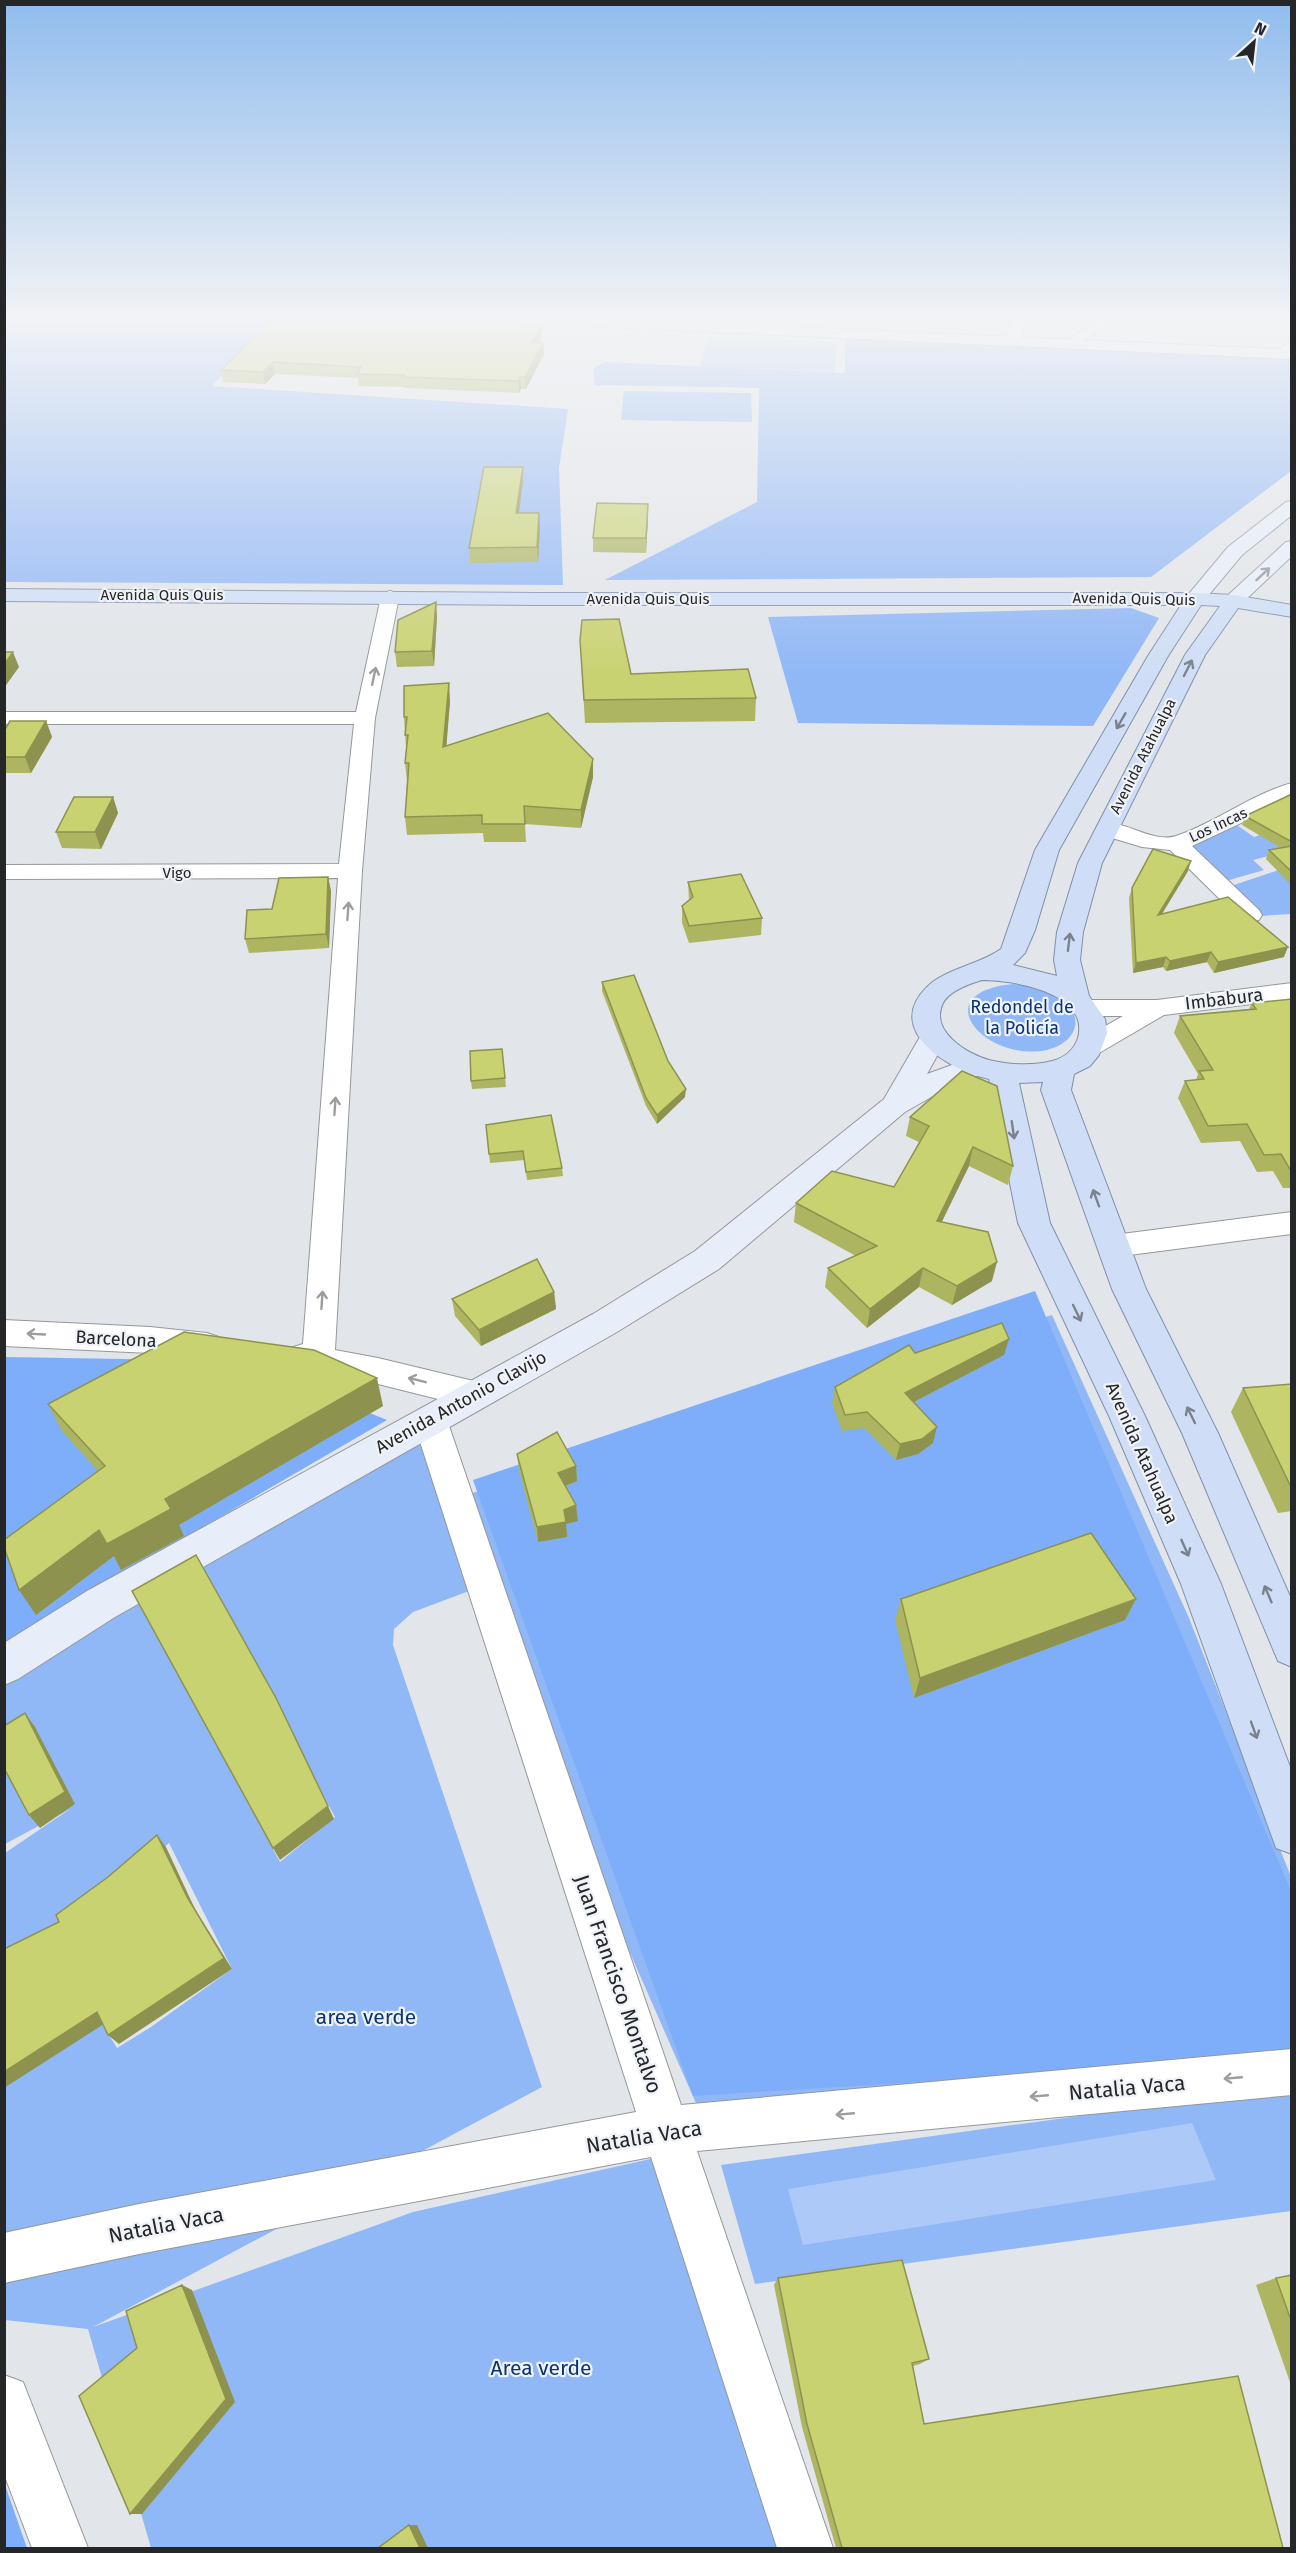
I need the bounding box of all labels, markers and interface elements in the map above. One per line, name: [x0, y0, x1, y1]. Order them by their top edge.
north arrow: [1224, 12, 1284, 72]
text: N: [1252, 18, 1270, 40]
one-way arrow: [1255, 567, 1270, 581]
street label: Avenida Quis Quis: [101, 586, 223, 604]
street label: Avenida Quis Quis: [1072, 589, 1196, 609]
street label: Avenida Quis Quis: [587, 590, 709, 608]
one-way arrow: [1182, 660, 1194, 677]
one-way arrow: [369, 667, 380, 686]
street label: Avenida Atahualpa: [1106, 695, 1180, 817]
one-way arrow: [1115, 712, 1127, 729]
street label: Los Incas: [1186, 804, 1250, 846]
street label: Vigo: [163, 864, 191, 882]
one-way arrow: [342, 902, 353, 922]
one-way arrow: [1064, 933, 1075, 952]
street label: Imbabura: [1184, 983, 1264, 1015]
park label: Redondel de la Policía: [970, 996, 1074, 1039]
one-way arrow: [330, 1096, 341, 1116]
one-way arrow: [1008, 1120, 1019, 1140]
one-way arrow: [1090, 1190, 1101, 1208]
one-way arrow: [317, 1291, 328, 1311]
one-way arrow: [1072, 1304, 1084, 1322]
street label: Barcelona: [75, 1326, 157, 1352]
one-way arrow: [27, 1329, 47, 1340]
street label: Avenida Antonio Clavijo: [371, 1346, 551, 1458]
one-way arrow: [408, 1374, 427, 1386]
street label: Avenida Atahualpa: [1101, 1379, 1183, 1527]
one-way arrow: [1185, 1407, 1196, 1425]
one-way arrow: [1180, 1538, 1191, 1556]
one-way arrow: [1262, 1585, 1273, 1603]
one-way arrow: [1250, 1720, 1261, 1739]
street label: Juan Francisco Montalvo: [568, 1871, 668, 2097]
park label: area verde: [316, 2004, 416, 2030]
street label: Natalia Vaca: [1068, 2070, 1186, 2106]
one-way arrow: [1224, 2073, 1244, 2084]
one-way arrow: [1030, 2091, 1050, 2102]
one-way arrow: [835, 2109, 855, 2120]
street label: Natalia Vaca: [584, 2115, 704, 2159]
street label: Natalia Vaca: [106, 2201, 226, 2249]
park label: Area verde: [491, 2355, 591, 2381]

